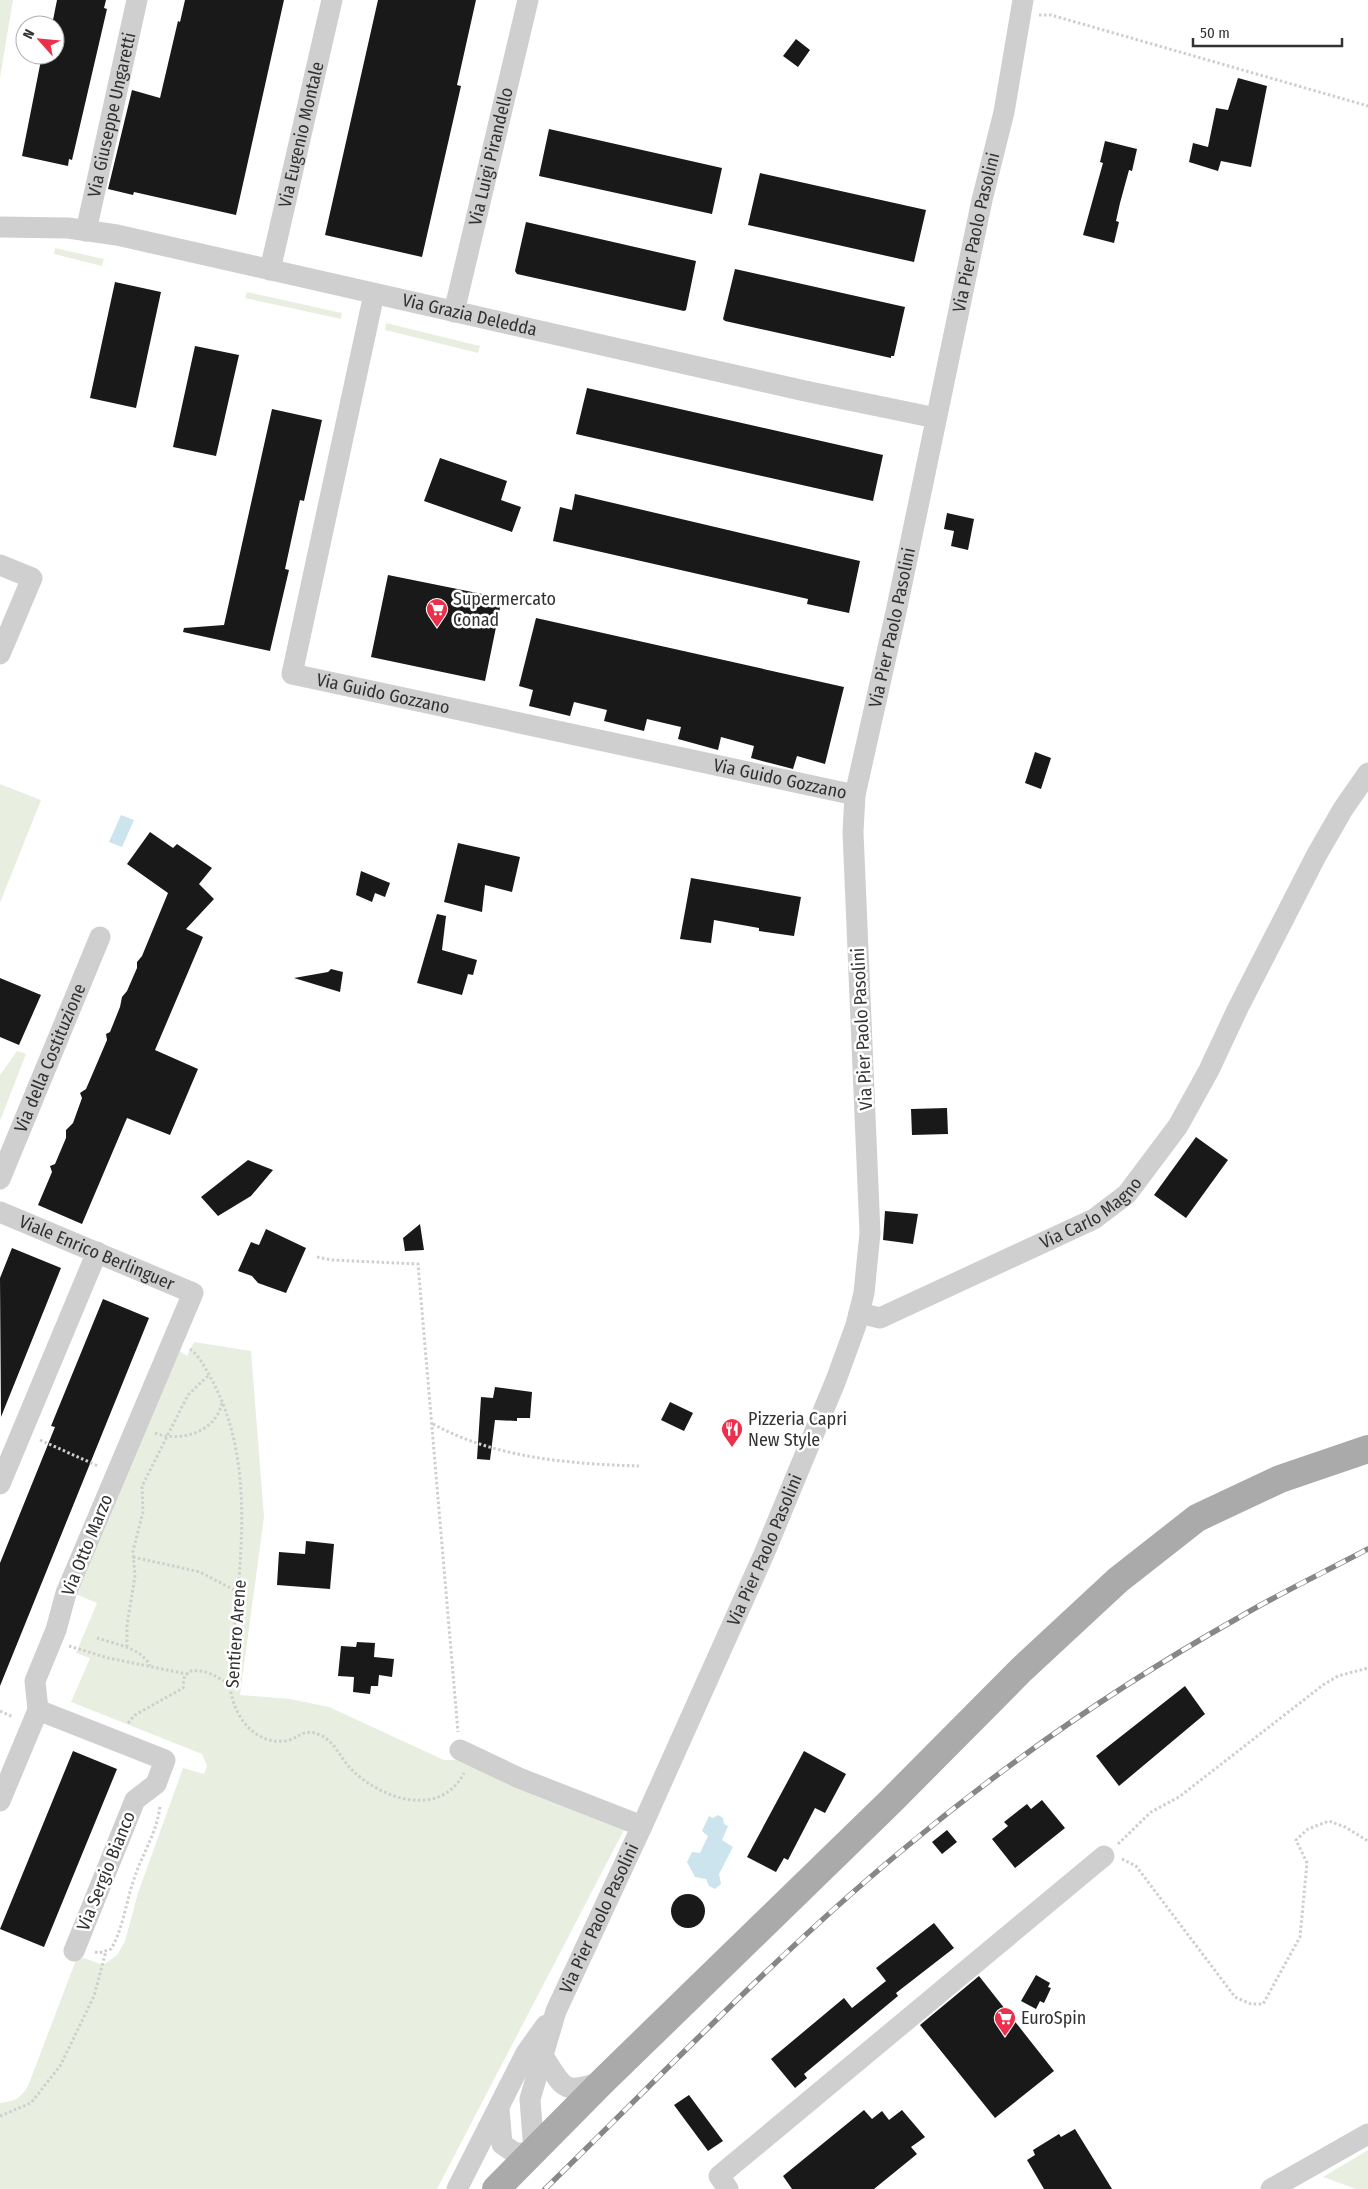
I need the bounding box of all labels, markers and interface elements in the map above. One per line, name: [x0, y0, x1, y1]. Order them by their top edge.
north arrow: [15, 15, 65, 65]
scale bar: [1193, 15, 1342, 47]
text: 50 m: [1200, 24, 1230, 42]
text: N: [19, 27, 38, 42]
street label: Via Giuseppe Ungaretti: [83, 30, 141, 199]
street label: Via Eugenio Montale: [274, 59, 329, 210]
street label: Via Luigi Pirandello: [464, 85, 518, 228]
street label: Via Pier Paolo Pasolini: [948, 150, 1004, 314]
street label: Via Grazia Deledda: [400, 289, 539, 341]
street label: Via Pier Paolo Pasolini: [864, 546, 920, 710]
place label: Supermercato Conad: [453, 588, 556, 631]
supermarket icon: Supermercato Conad: [425, 597, 449, 628]
street label: Via Guido Gozzano: [314, 669, 452, 719]
street label: Via Guido Gozzano: [711, 754, 849, 804]
street label: Via Pier Paolo Pasolini: [847, 947, 877, 1111]
street label: Via della Costituzione: [9, 980, 91, 1136]
street label: Via Carlo Magno: [1036, 1173, 1147, 1254]
street label: Viale Enrico Berlinguer: [16, 1210, 179, 1295]
place label: Pizzeria Capri New Style: [748, 1408, 847, 1451]
restaurant icon: Pizzeria Capri New Style: [720, 1417, 744, 1448]
street label: Via Pier Paolo Pasolini: [722, 1471, 807, 1629]
street label: Via Otto Marzo: [57, 1491, 117, 1599]
street label: Sentiero Arene: [221, 1579, 251, 1689]
street label: Via Sergio Bianco: [72, 1808, 140, 1934]
street label: Via Pier Paolo Pasolini: [555, 1840, 643, 1997]
supermarket icon: EuroSpin: [993, 2006, 1017, 2037]
place label: EuroSpin: [1021, 2007, 1086, 2029]

